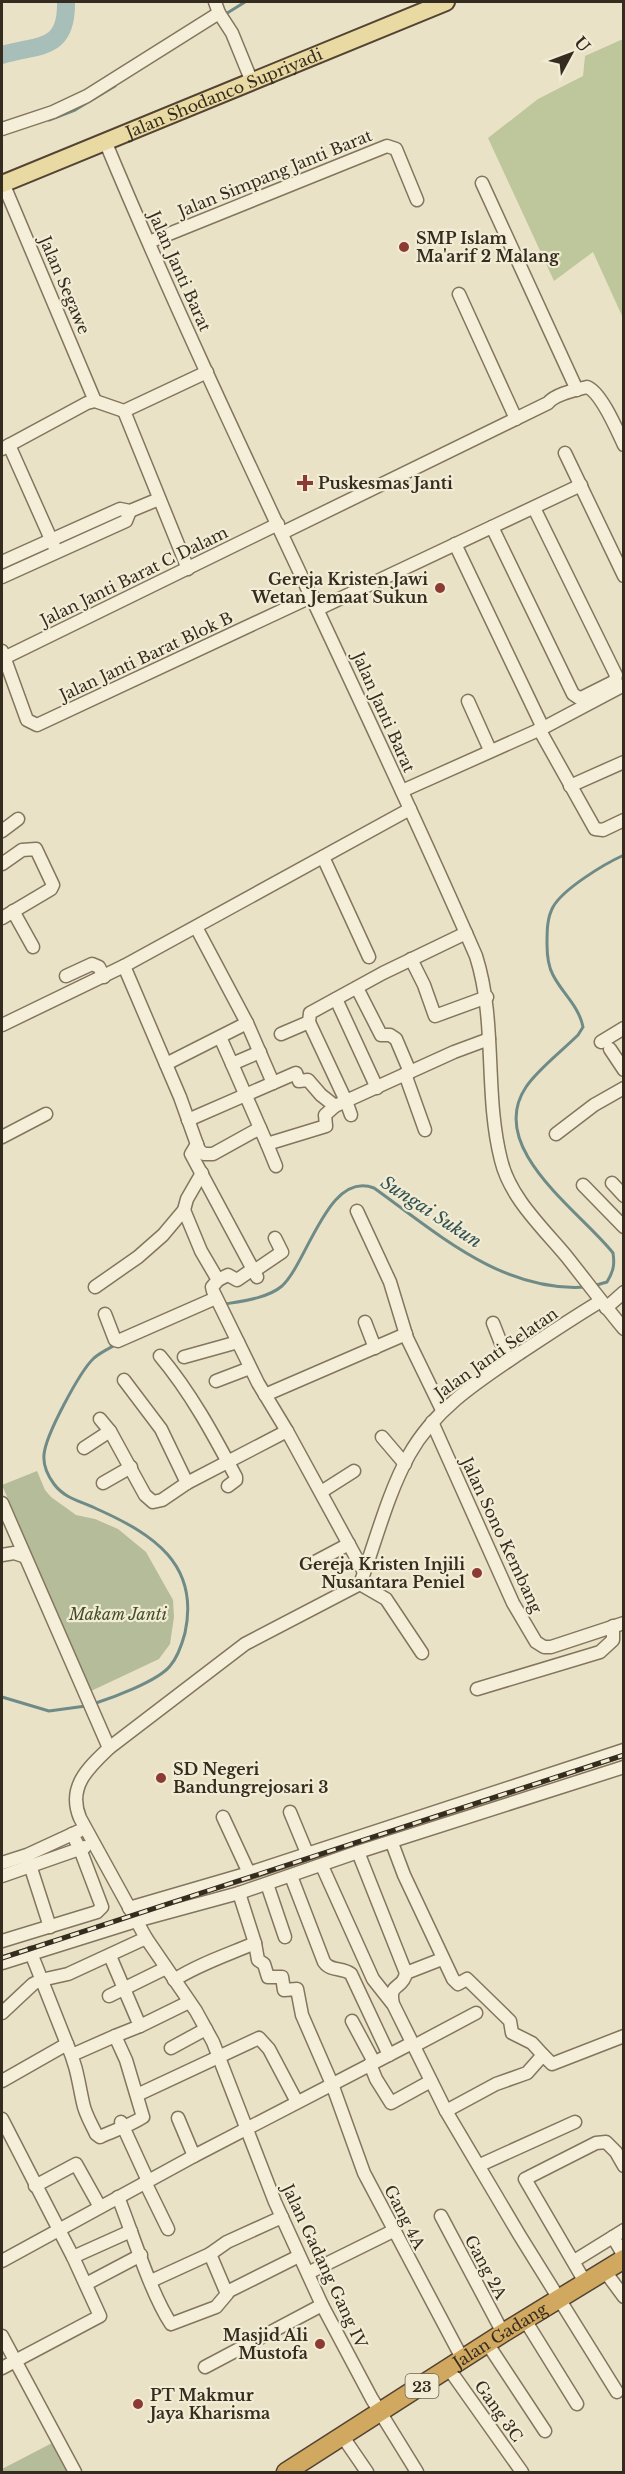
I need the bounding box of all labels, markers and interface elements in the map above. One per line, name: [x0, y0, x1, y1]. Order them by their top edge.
north arrow: [541, 24, 601, 84]
text: U: [570, 32, 594, 56]
street label: Jalan Shodanco Supriyadi: [121, 44, 326, 143]
street label: Jalan Simpang Janti Barat: [173, 125, 375, 222]
street label: Jalan Janti Barat: [144, 206, 216, 334]
place label: SMP Islam Ma'arif 2 Malang: [416, 228, 560, 266]
street label: Jalan Segawe: [35, 231, 95, 337]
marker: SMP Islam Ma'arif 2 Malang: [397, 240, 411, 254]
place label: Puskesmas Janti: [318, 473, 453, 493]
marker: Puskesmas Janti: [296, 474, 314, 492]
street label: Jalan Janti Barat C Dalam: [35, 522, 231, 631]
place label: Gereja Kristen Jawi Wetan Jemaat Sukun: [251, 569, 428, 607]
marker: Gereja Kristen Jawi Wetan Jemaat Sukun: [433, 581, 447, 595]
street label: Jalan Janti Barat Blok B: [54, 607, 236, 706]
street label: Jalan Janti Barat: [348, 647, 420, 775]
water label: Sungai Sukun: [377, 1171, 485, 1253]
street label: Jalan Janti Selatan: [429, 1303, 561, 1404]
street label: Jalan Sono Kembang: [456, 1452, 547, 1616]
place label: Gereja Kristen Injili Nusantara Peniel: [299, 1554, 465, 1592]
marker: Gereja Kristen Injili Nusantara Peniel: [470, 1566, 484, 1580]
park label: Makam Janti: [68, 1604, 168, 1624]
place label: SD Negeri Bandungrejosari 3: [173, 1759, 328, 1797]
marker: SD Negeri Bandungrejosari 3: [154, 1771, 168, 1785]
street label: Jalan Gadang Gang IV: [277, 2179, 372, 2352]
street label: Gang 4A: [380, 2181, 430, 2253]
street label: Gang 2A: [461, 2231, 512, 2303]
street label: Jalan Gadang: [448, 2298, 551, 2373]
place label: Masjid Ali Mustofa: [223, 2325, 308, 2363]
marker: Masjid Ali Mustofa: [313, 2337, 327, 2351]
road number: 23: [406, 2374, 438, 2398]
street label: Gang 3C: [471, 2376, 527, 2446]
place label: PT Makmur Jaya Kharisma: [147, 2385, 270, 2423]
marker: PT Makmur Jaya Kharisma: [131, 2397, 145, 2411]

